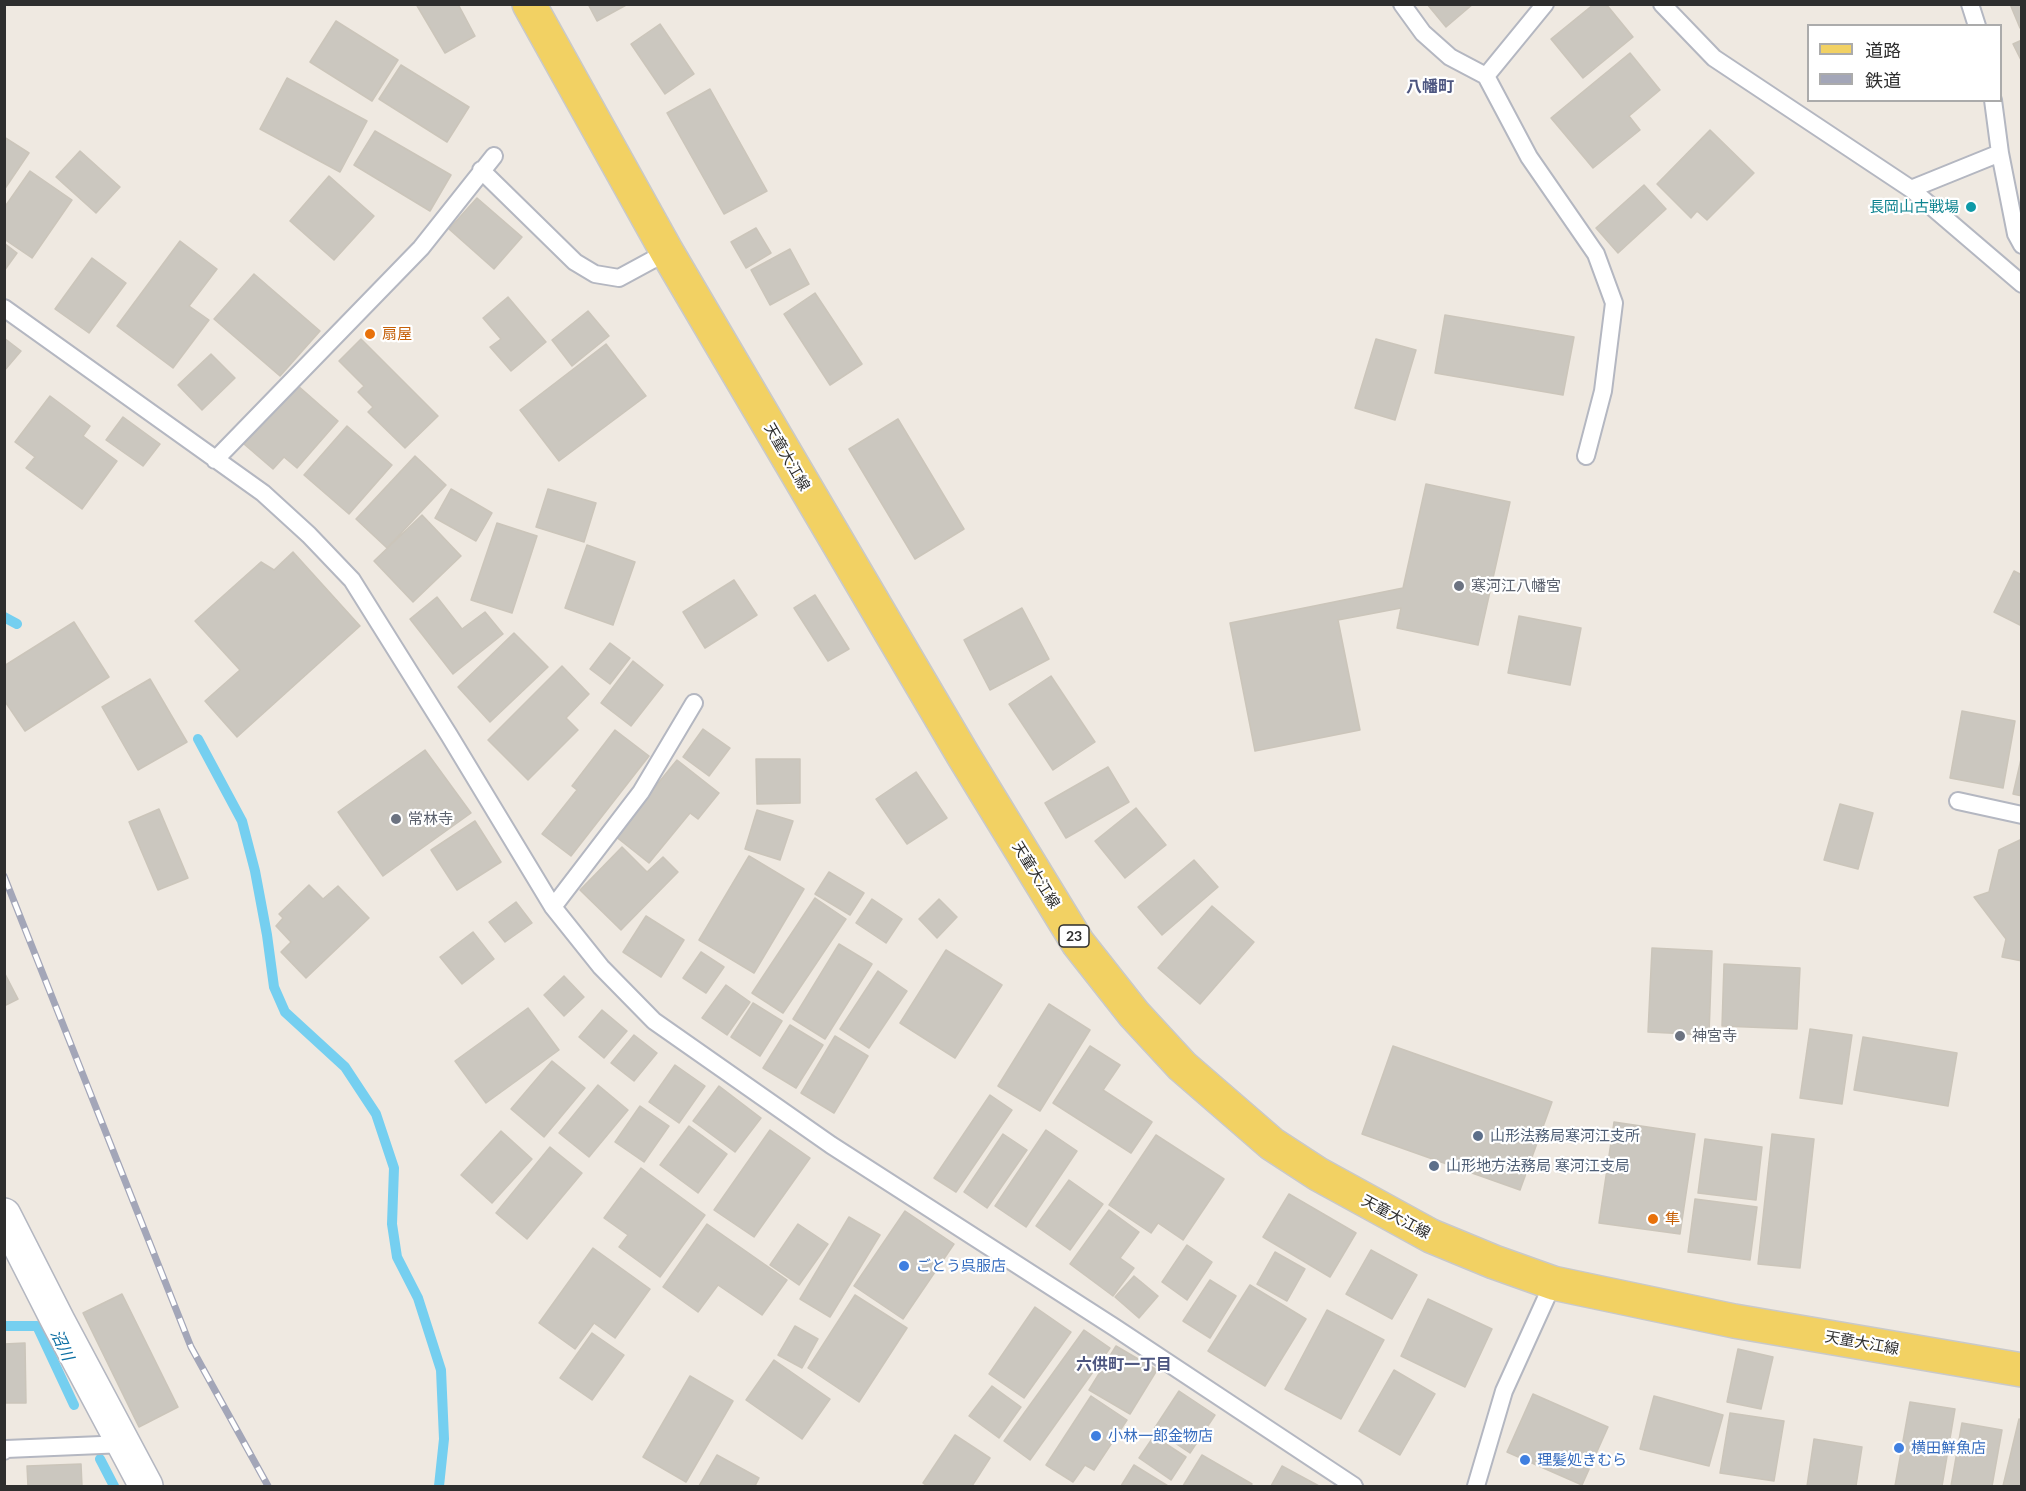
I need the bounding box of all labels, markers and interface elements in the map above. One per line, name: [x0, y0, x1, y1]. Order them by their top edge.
legend: [1807, 24, 2002, 102]
text: 道路: [1865, 39, 1901, 61]
text: 鉄道: [1865, 69, 1901, 91]
district label: 八幡町: [1406, 77, 1454, 97]
place label: 長岡山古戦場: [1869, 198, 1959, 216]
marker: 長岡山古戦場: [1964, 200, 1978, 214]
place label: 扇屋: [382, 325, 412, 343]
marker: 扇屋: [363, 327, 377, 341]
street label: 天童大江線: [760, 420, 814, 494]
place label: 寒河江八幡宮: [1471, 577, 1561, 595]
marker: 寒河江八幡宮: [1452, 579, 1466, 593]
place label: 常林寺: [408, 810, 453, 828]
marker: 常林寺: [389, 812, 403, 826]
street label: 天童大江線: [1008, 838, 1064, 912]
road number: 23: [1059, 925, 1089, 947]
place label: 神宮寺: [1692, 1027, 1737, 1045]
marker: 神宮寺: [1673, 1029, 1687, 1043]
place label: 山形法務局寒河江支所: [1490, 1127, 1640, 1145]
marker: 山形法務局寒河江支所: [1471, 1129, 1485, 1143]
place label: 山形地方法務局 寒河江支局: [1446, 1157, 1630, 1175]
marker: 山形地方法務局 寒河江支局: [1427, 1159, 1441, 1173]
street label: 天童大江線: [1359, 1191, 1433, 1243]
place label: 隼: [1665, 1210, 1680, 1228]
marker: 隼: [1646, 1212, 1660, 1226]
place label: ごとう呉服店: [916, 1257, 1006, 1275]
marker: ごとう呉服店: [897, 1259, 911, 1273]
water label: 沼川: [47, 1326, 77, 1364]
street label: 天童大江線: [1824, 1328, 1900, 1358]
district label: 六供町一丁目: [1076, 1355, 1172, 1375]
place label: 小林一郎金物店: [1108, 1427, 1213, 1445]
marker: 小林一郎金物店: [1089, 1429, 1103, 1443]
place label: 横田鮮魚店: [1911, 1439, 1986, 1457]
marker: 横田鮮魚店: [1892, 1441, 1906, 1455]
place label: 理髪処きむら: [1537, 1451, 1627, 1469]
marker: 理髪処きむら: [1518, 1453, 1532, 1467]

